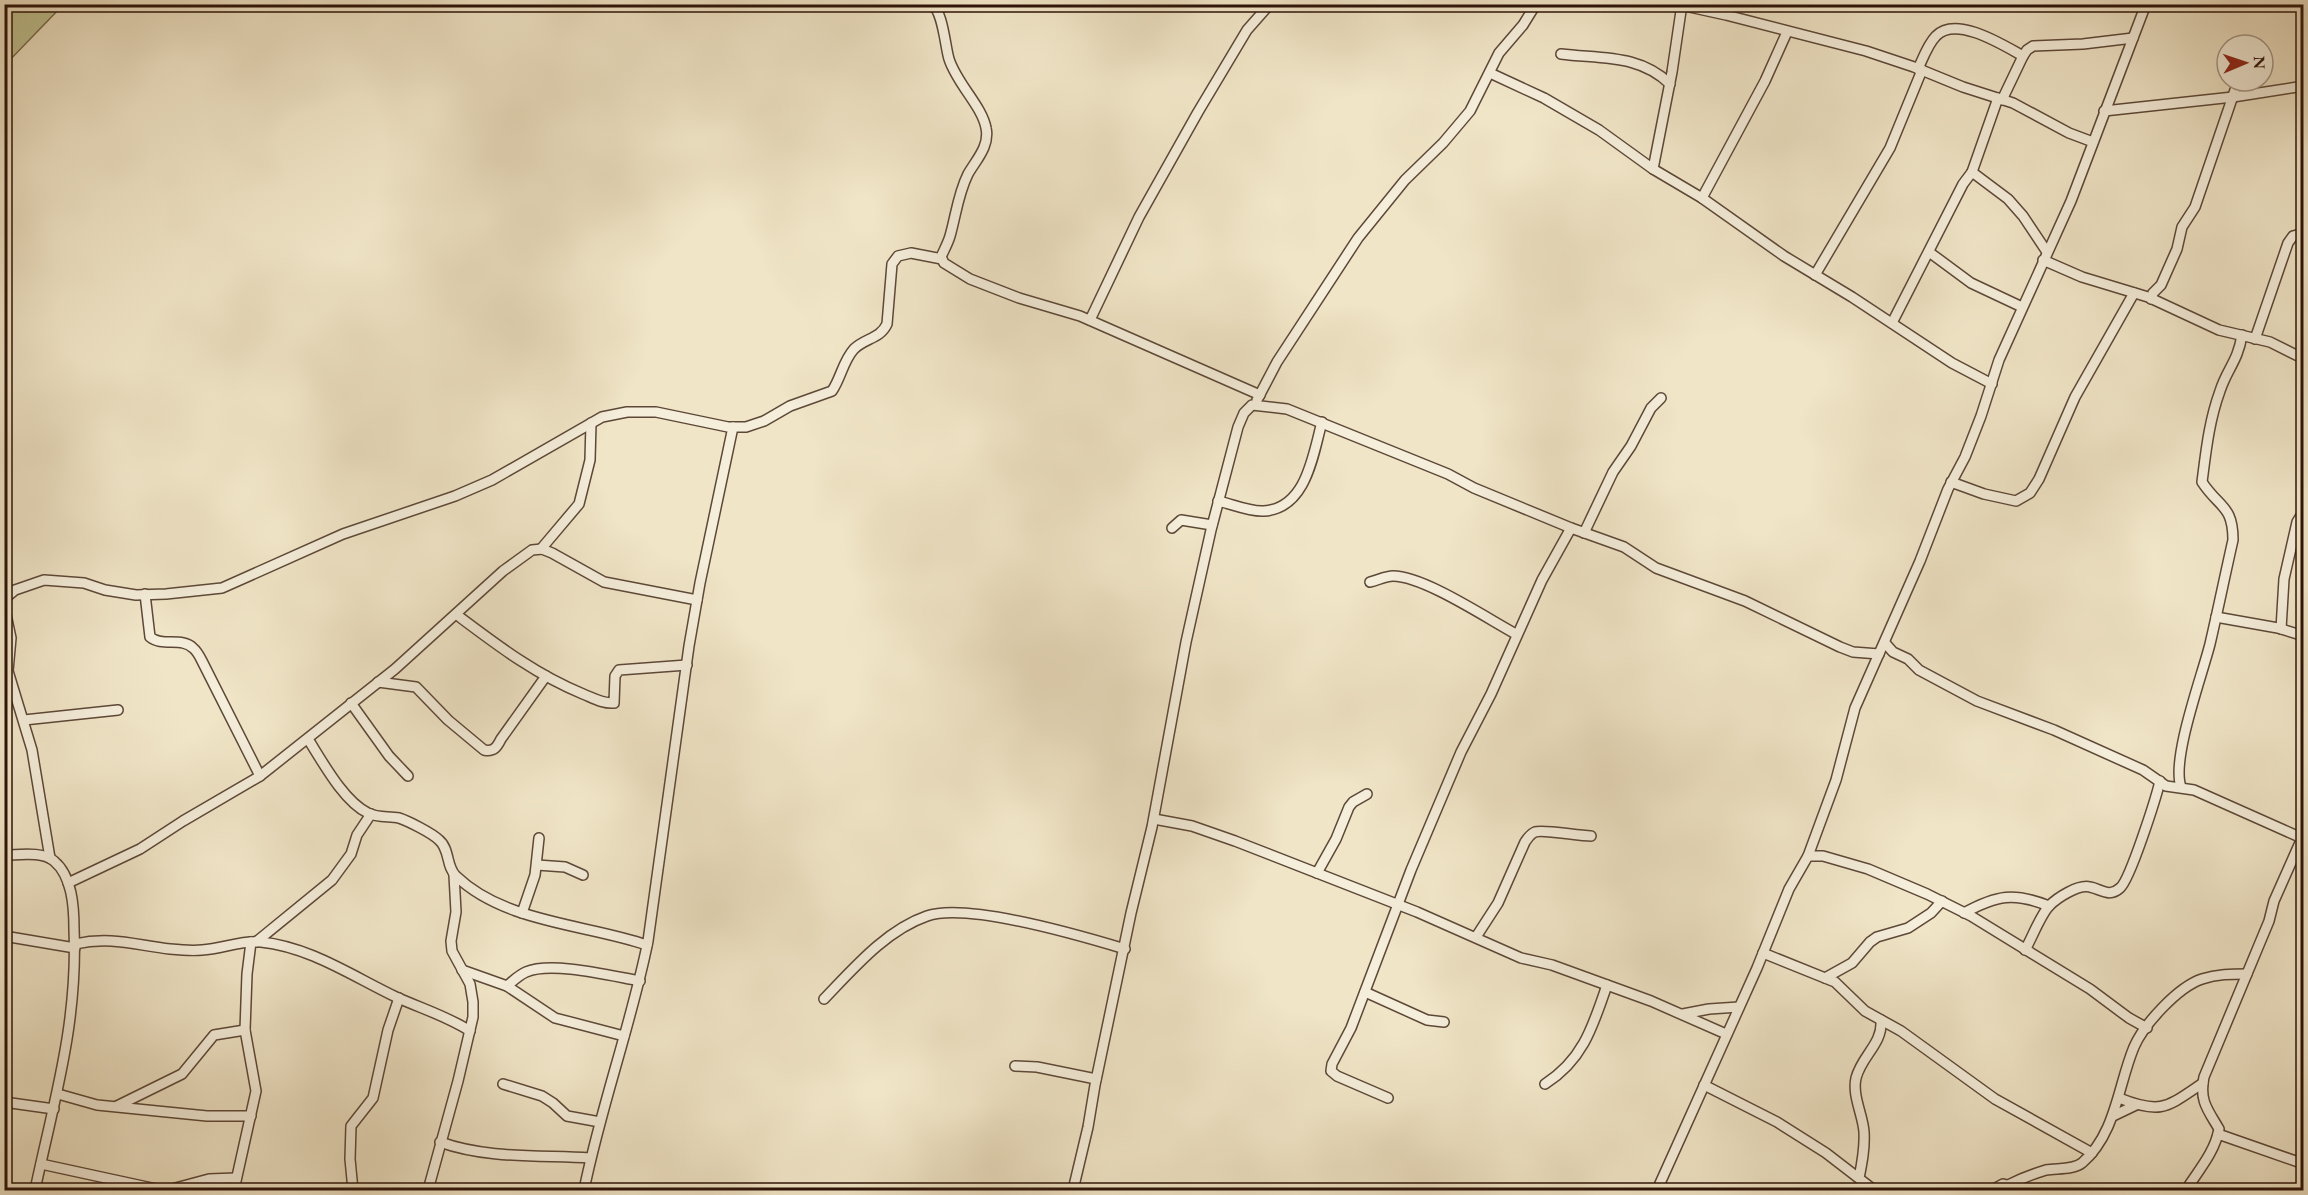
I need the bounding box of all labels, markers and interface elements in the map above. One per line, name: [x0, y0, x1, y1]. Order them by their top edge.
north arrow: [2215, 33, 2275, 93]
text: N: [2249, 56, 2270, 69]

